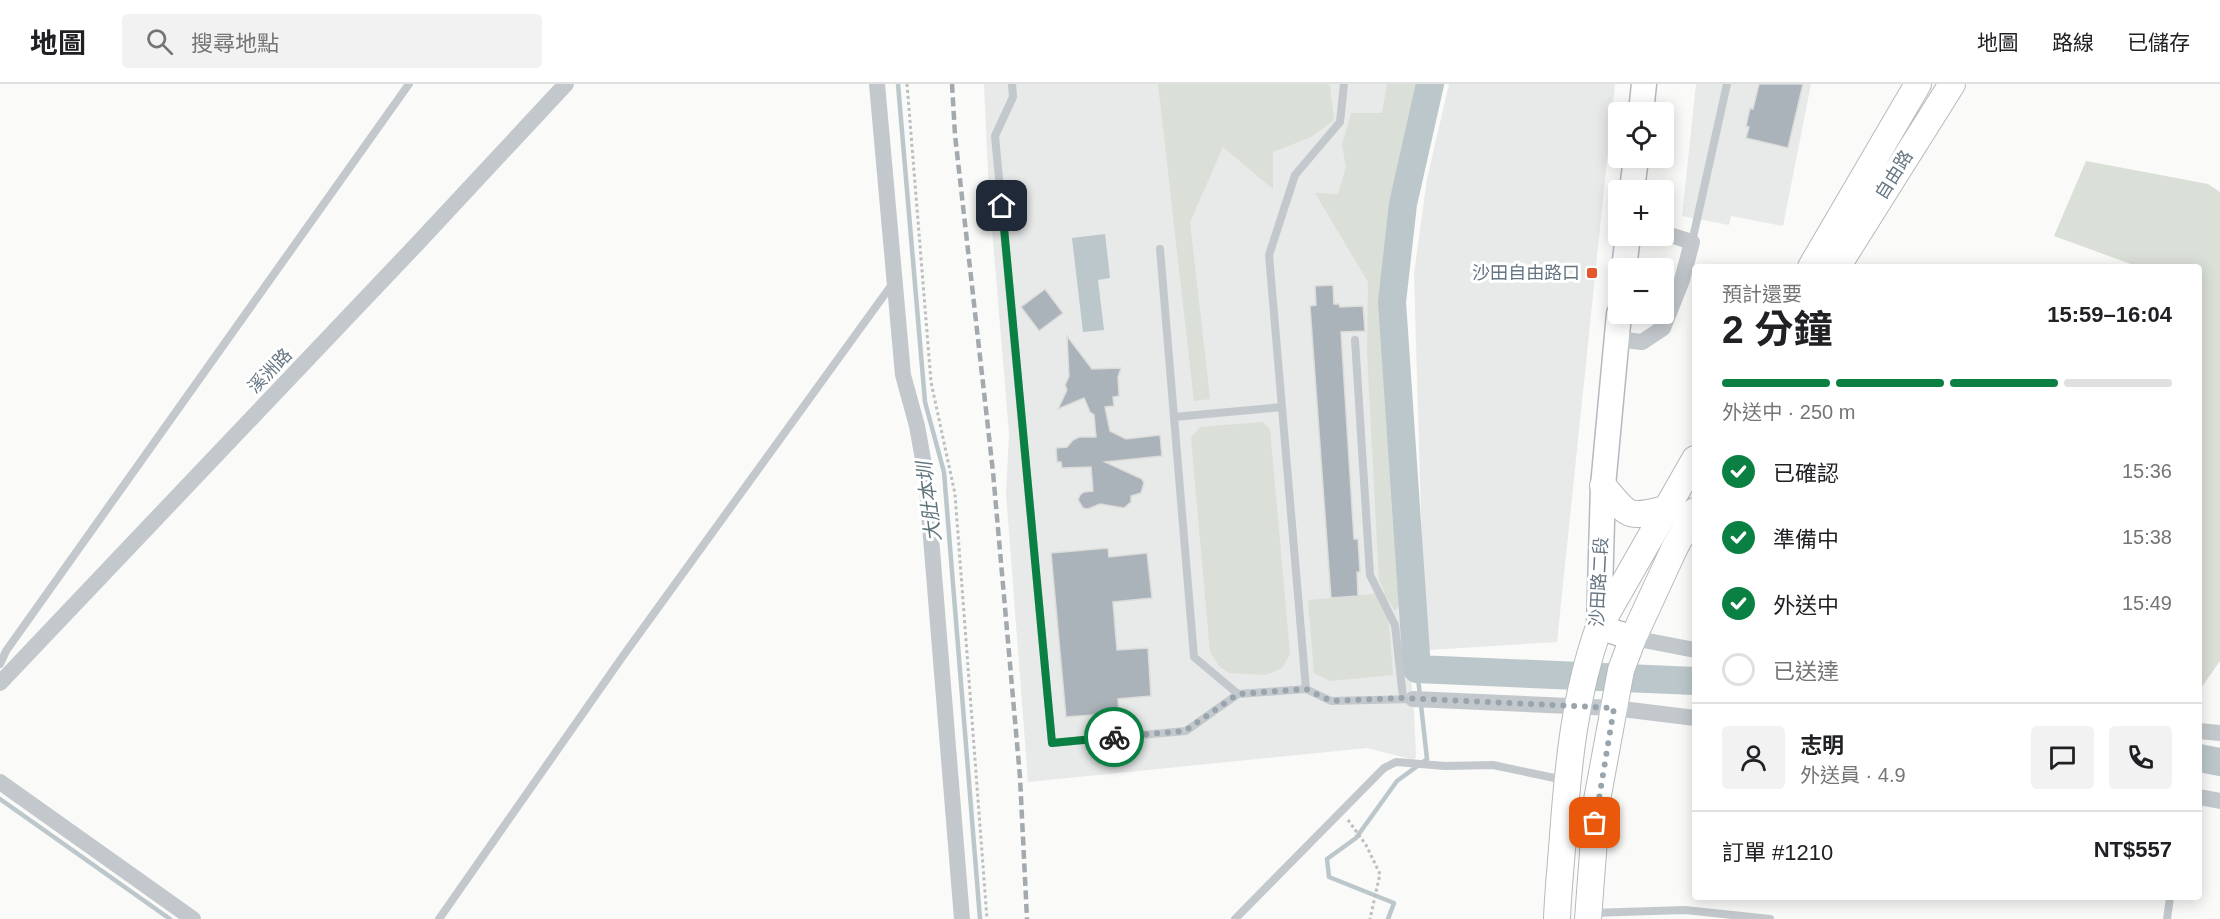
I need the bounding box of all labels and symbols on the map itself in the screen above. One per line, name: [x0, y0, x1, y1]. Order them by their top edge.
street label: 自由路: [1871, 147, 1917, 203]
pin: [976, 180, 1027, 231]
place label: 沙田自由路口: [1472, 263, 1580, 283]
marker: 沙田自由路口: [1585, 266, 1599, 280]
street label: 溪洲路: [244, 345, 296, 397]
water label: 大肚本圳: [913, 458, 945, 543]
street label: 沙田路二段: [1587, 537, 1611, 627]
courier: [1084, 707, 1144, 767]
pin: [1569, 797, 1620, 848]

